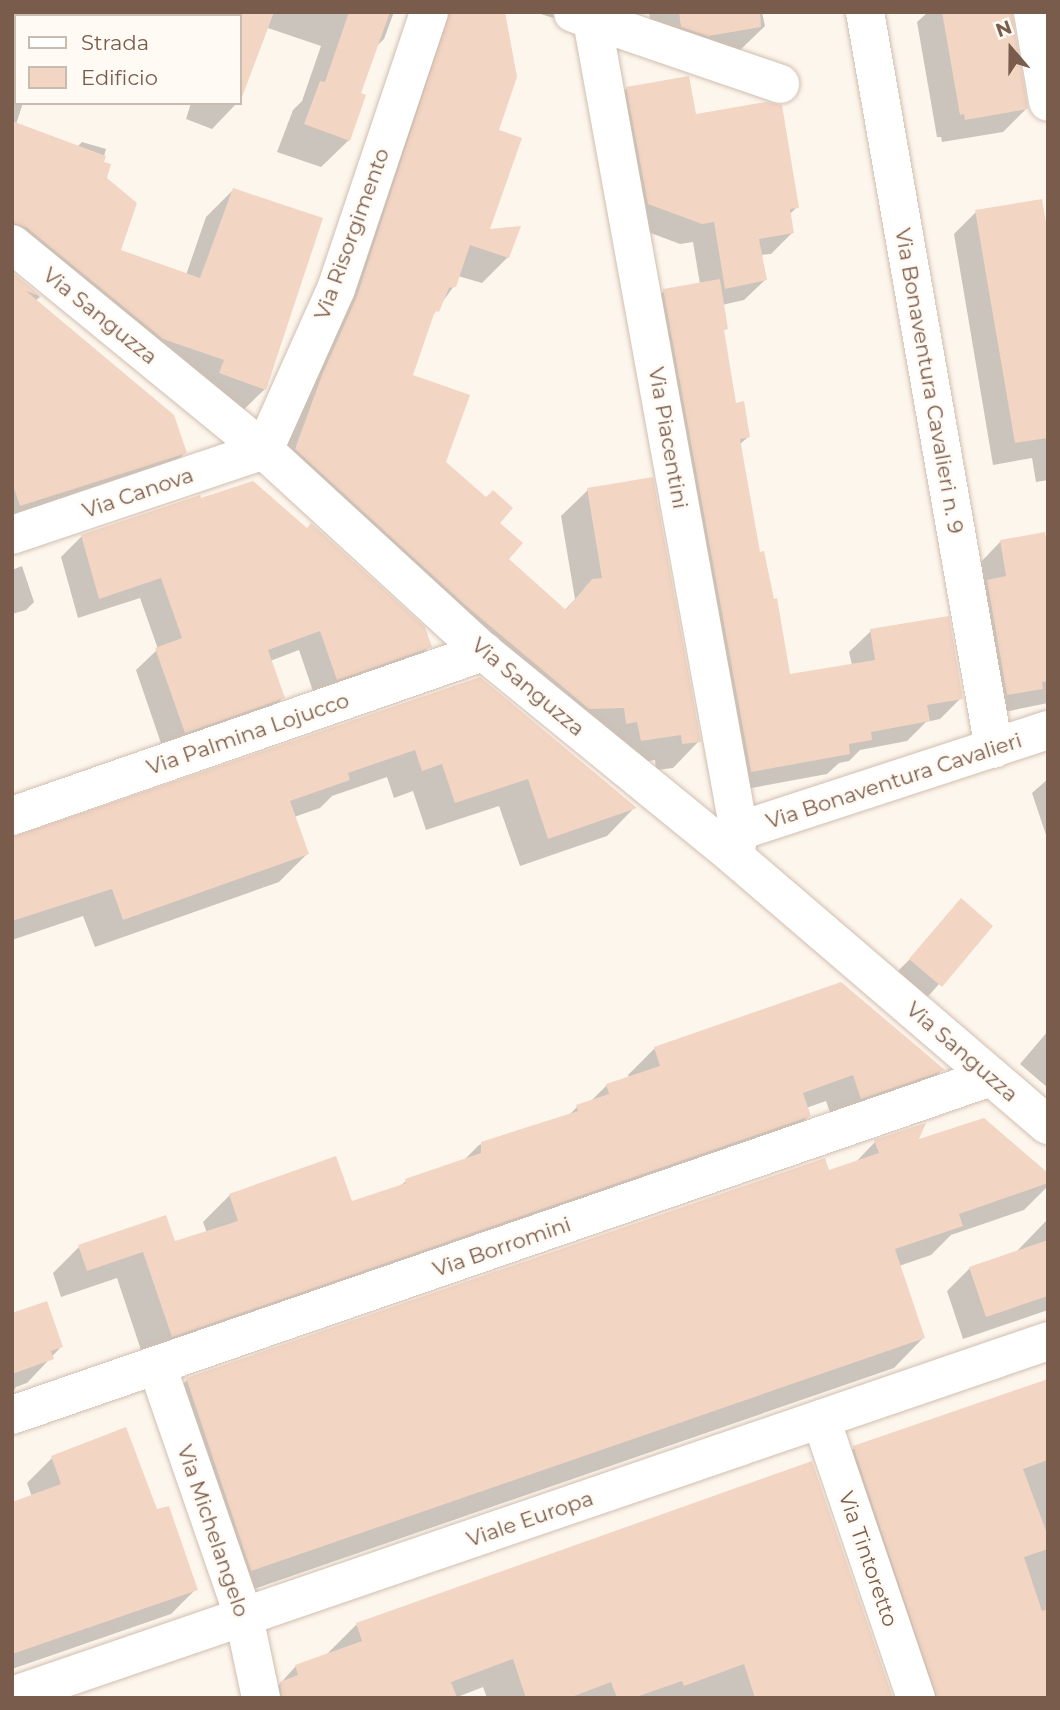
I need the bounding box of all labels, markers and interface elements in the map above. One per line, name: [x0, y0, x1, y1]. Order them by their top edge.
legend: [14, 14, 242, 105]
north arrow: [976, 14, 1046, 84]
text: N: [992, 15, 1015, 42]
text: Strada: [81, 30, 149, 55]
text: Edificio: [81, 65, 158, 90]
street label: Via Risorgimento: [309, 145, 395, 323]
street label: Via Bonaventura Cavalieri n. 9: [890, 226, 968, 536]
street label: Via Sanguzza: [38, 262, 162, 370]
street label: Via Piacentini: [643, 365, 693, 511]
street label: Via Canova: [79, 462, 197, 524]
street label: Via Sanguzza: [466, 632, 590, 742]
street label: Via Palmina Lojucco: [144, 688, 352, 780]
street label: Via Bonaventura Cavalieri: [763, 728, 1025, 834]
street label: Via Sanguzza: [901, 997, 1023, 1107]
street label: Via Borromini: [430, 1212, 574, 1282]
street label: Via Michelangelo: [172, 1442, 254, 1620]
street label: Viale Europa: [463, 1486, 597, 1552]
street label: Via Tintoretto: [833, 1488, 903, 1630]

